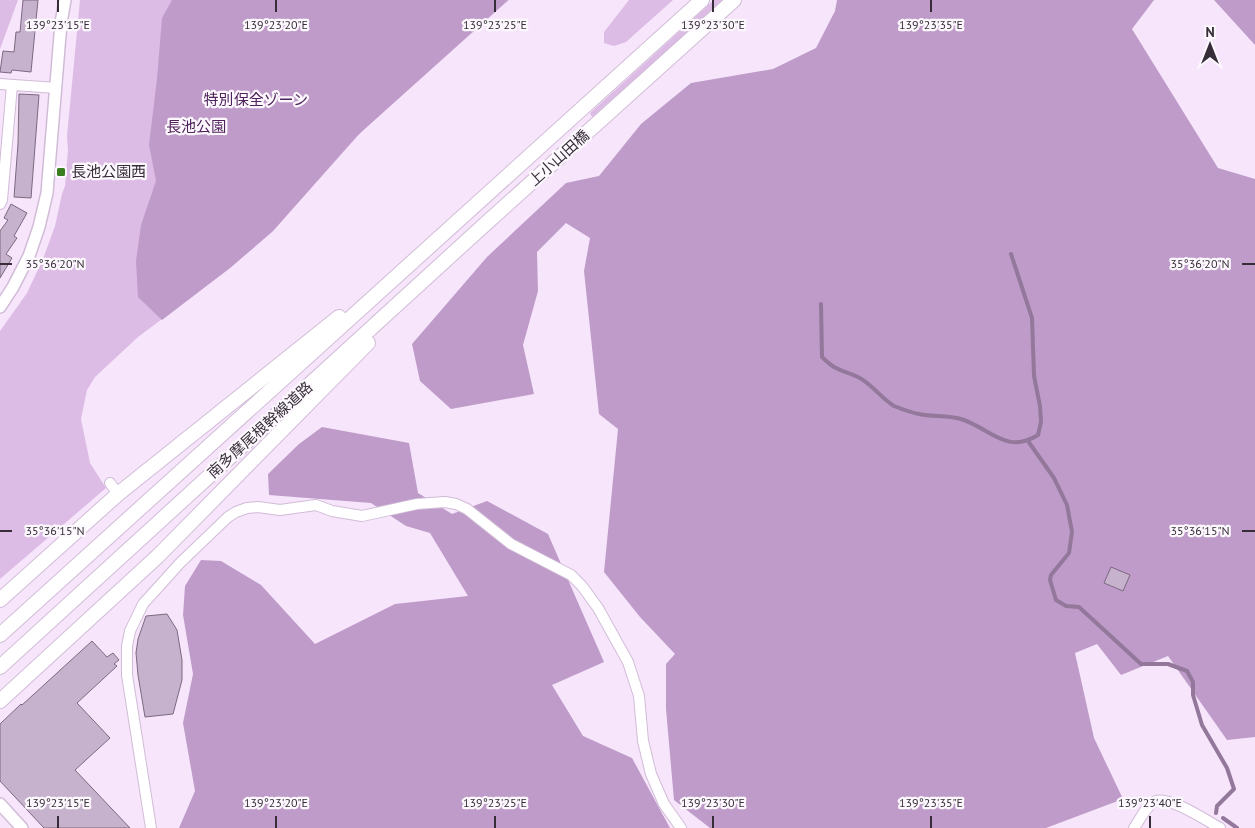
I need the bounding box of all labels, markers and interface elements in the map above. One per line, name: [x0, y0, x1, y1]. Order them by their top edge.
text: 139°23'15"E: [26, 17, 90, 32]
text: 139°23'20"E: [244, 17, 308, 32]
text: 139°23'25"E: [463, 17, 527, 32]
text: 139°23'30"E: [681, 17, 745, 32]
text: 139°23'35"E: [899, 17, 963, 32]
north arrow: [1185, 20, 1235, 70]
text: N: [1205, 23, 1215, 41]
park label: 特別保全ゾーン: [204, 90, 308, 109]
park label: 長池公園: [166, 117, 226, 136]
street label: 上小山田橋: [524, 125, 593, 190]
place label: 長池公園西: [71, 162, 146, 181]
marker: 長池公園西: [55, 166, 67, 178]
text: 35°36'20"N: [25, 256, 85, 271]
text: 35°36'20"N: [1170, 256, 1230, 271]
street label: 南多摩尾根幹線道路: [203, 377, 316, 482]
text: 35°36'15"N: [25, 523, 85, 538]
text: 35°36'15"N: [1170, 523, 1230, 538]
text: 139°23'15"E: [26, 795, 90, 810]
text: 139°23'20"E: [244, 795, 308, 810]
text: 139°23'25"E: [463, 795, 527, 810]
text: 139°23'30"E: [681, 795, 745, 810]
text: 139°23'35"E: [899, 795, 963, 810]
text: 139°23'40"E: [1118, 795, 1182, 810]

